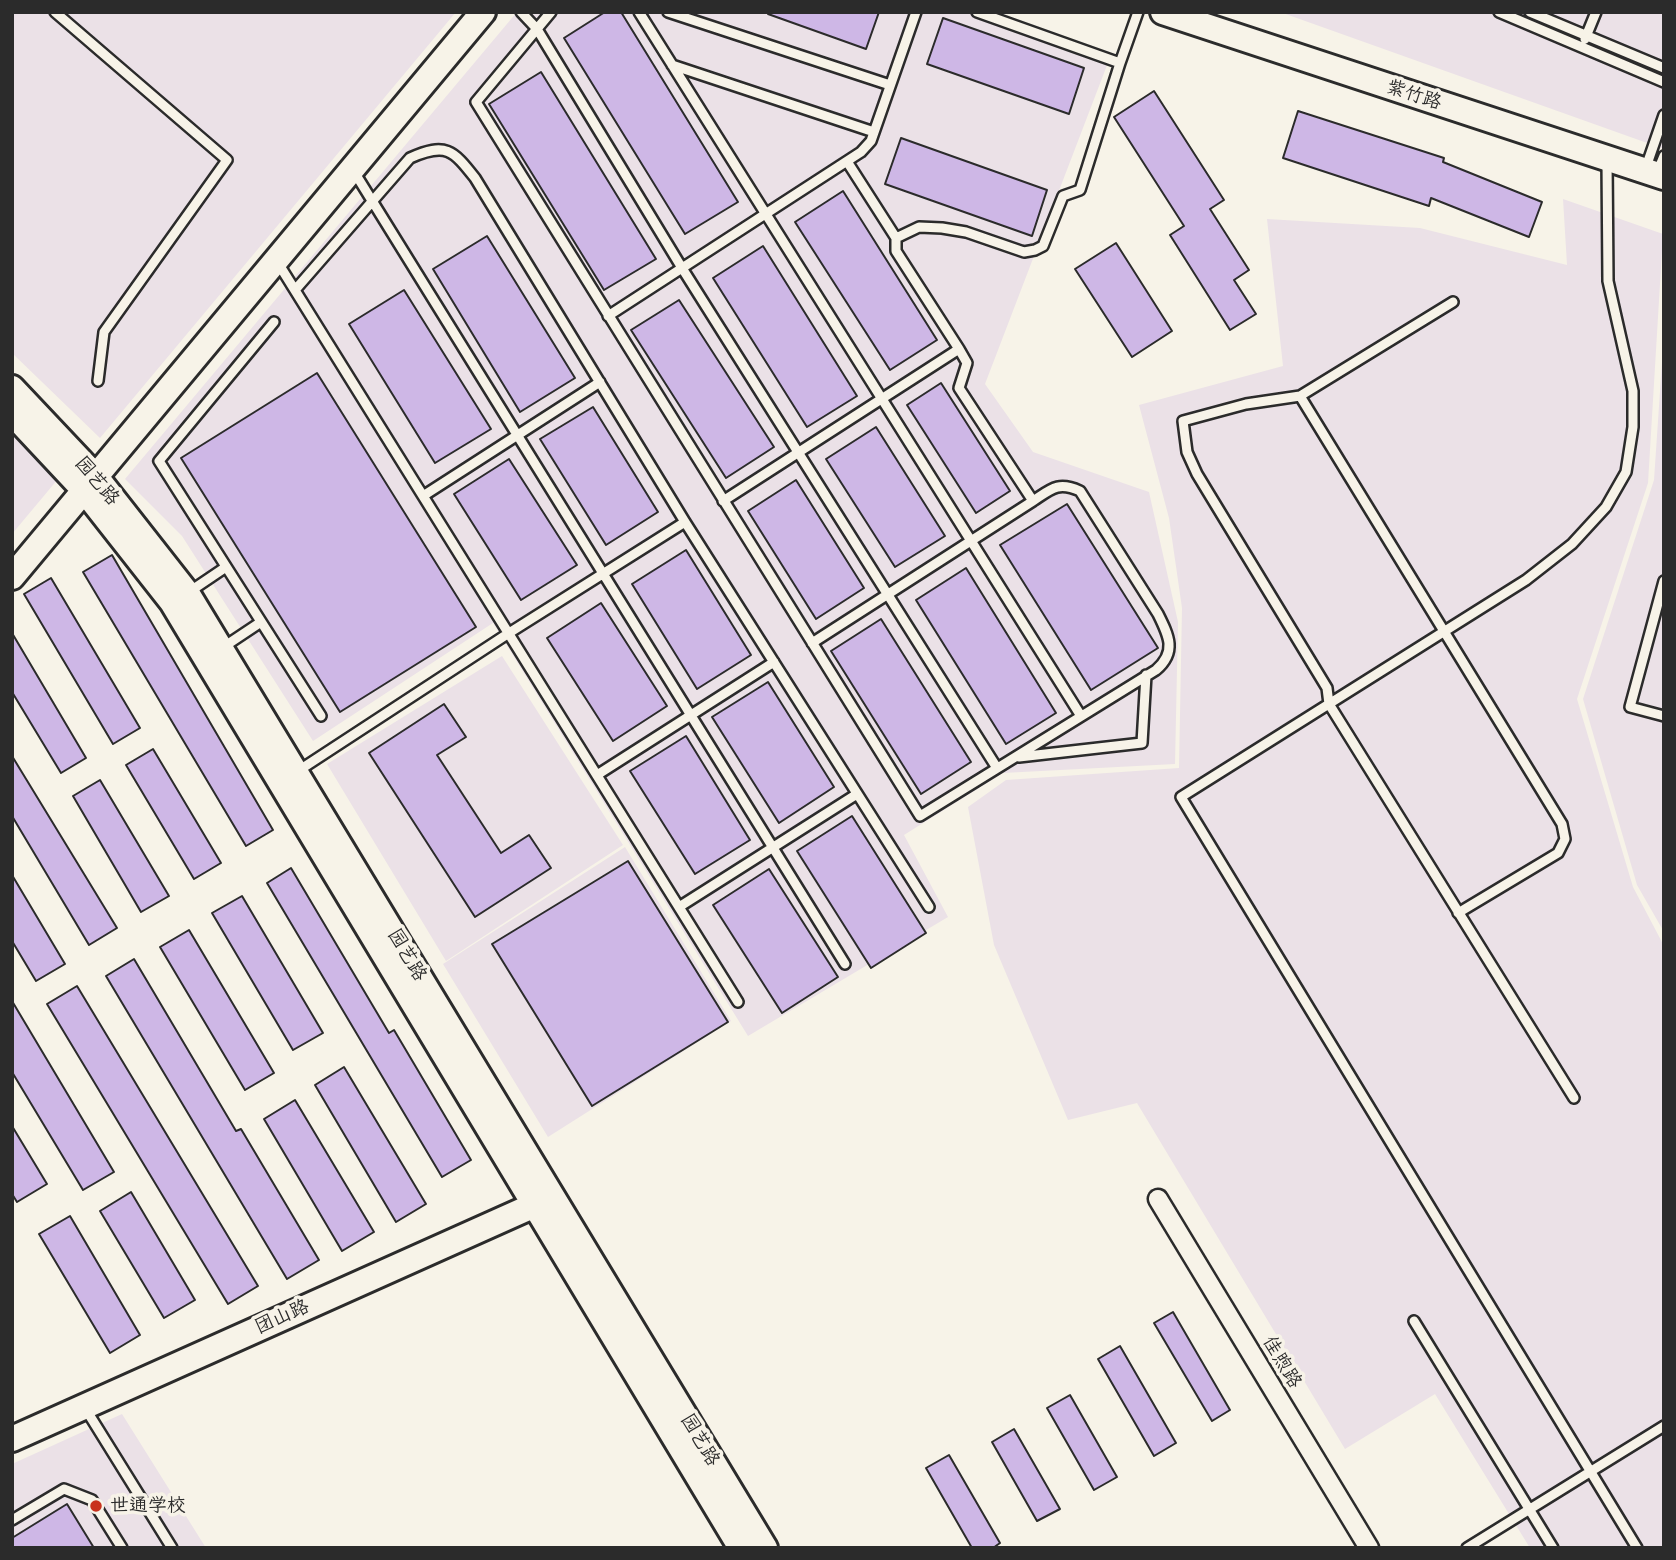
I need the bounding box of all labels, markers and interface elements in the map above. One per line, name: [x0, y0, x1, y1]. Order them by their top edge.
street label: 紫竹路: [1383, 75, 1445, 115]
street label: 园艺路: [70, 452, 124, 510]
street label: 园艺路: [383, 925, 431, 985]
street label: 团山路: [251, 1295, 313, 1339]
street label: 佳煦路: [1258, 1332, 1306, 1392]
street label: 园艺路: [676, 1410, 724, 1470]
place label: 世通学校: [110, 1495, 186, 1517]
marker: 世通学校: [88, 1498, 104, 1514]

